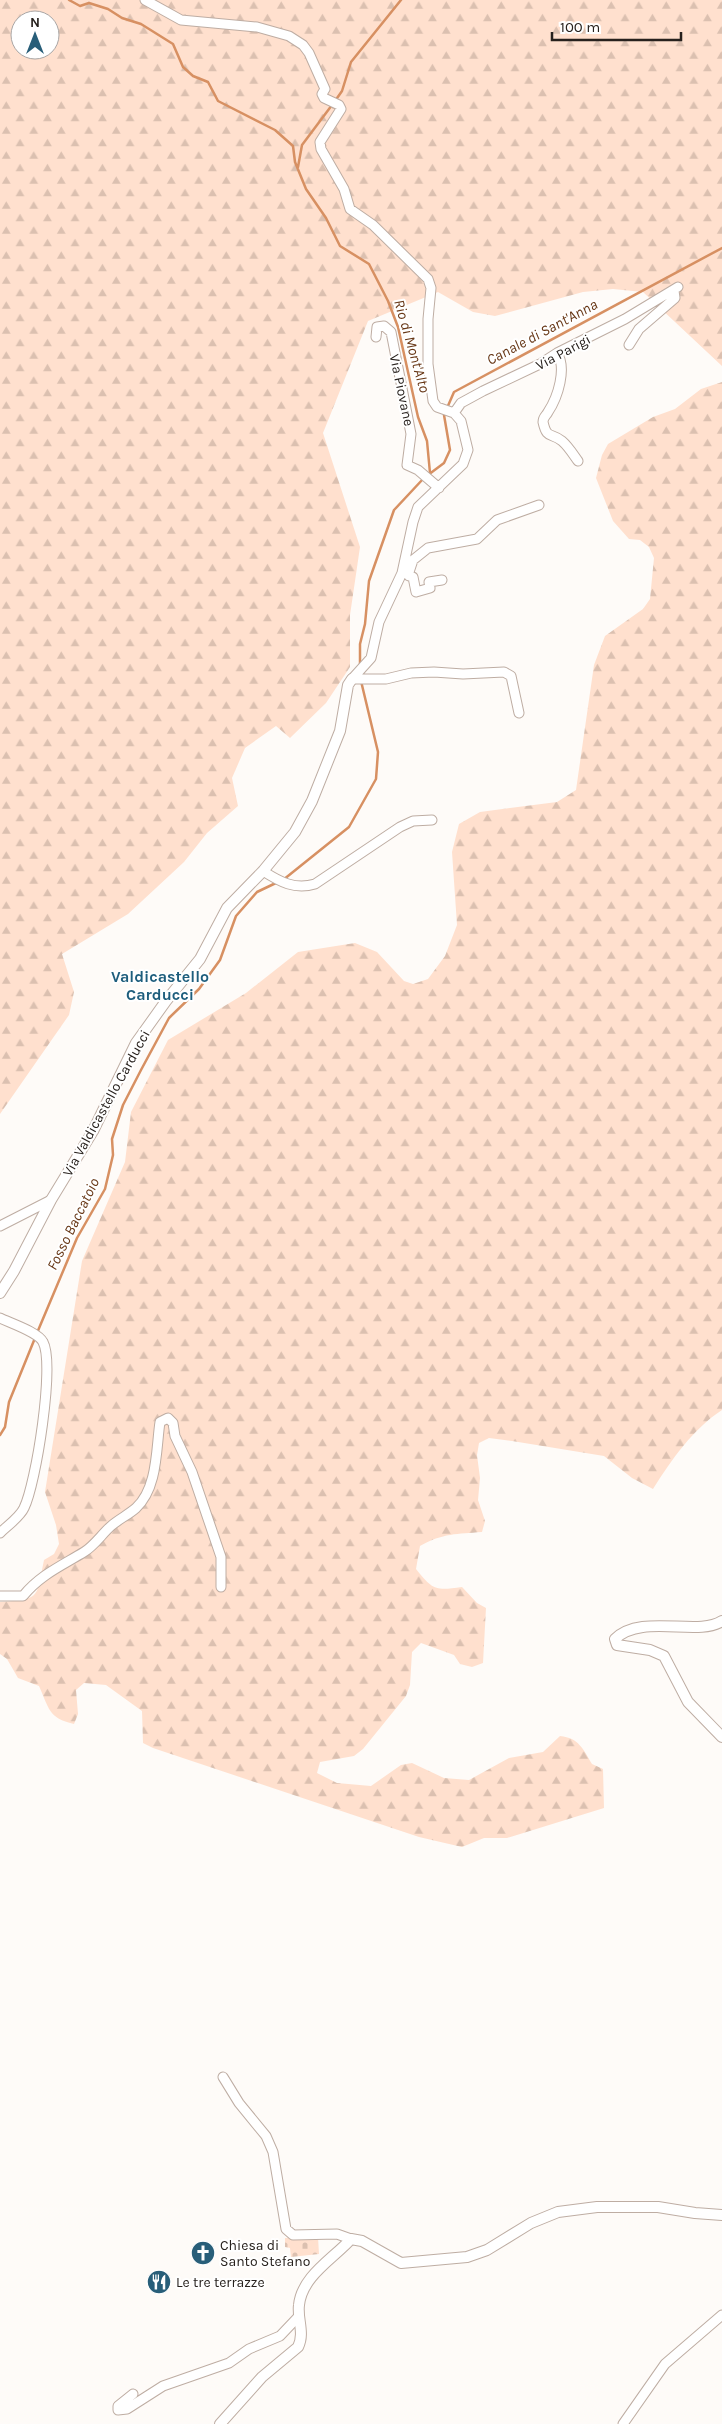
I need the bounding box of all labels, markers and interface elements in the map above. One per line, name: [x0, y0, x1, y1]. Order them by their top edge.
north arrow: [10, 10, 60, 60]
scale bar: [552, 10, 681, 42]
text: N: [30, 14, 40, 31]
text: 100 m: [560, 18, 600, 36]
water label: Canale di Sant'Anna: [483, 295, 601, 369]
water label: Rio di Mont'Alto: [390, 297, 434, 395]
street label: Via Parigi: [533, 331, 594, 374]
street label: Via Piovane: [386, 353, 417, 428]
district label: Valdicastello Carducci: [111, 967, 209, 1004]
street label: Via Valdicastello Carducci: [59, 1027, 154, 1179]
water label: Fosso Baccatoio: [43, 1175, 103, 1273]
place label: Chiesa di Santo Stefano: [220, 2237, 310, 2270]
church icon: Chiesa di Santo Stefano: [190, 2240, 216, 2266]
restaurant icon: Le tre terrazze: [146, 2269, 172, 2295]
place label: Le tre terrazze: [176, 2274, 265, 2291]

